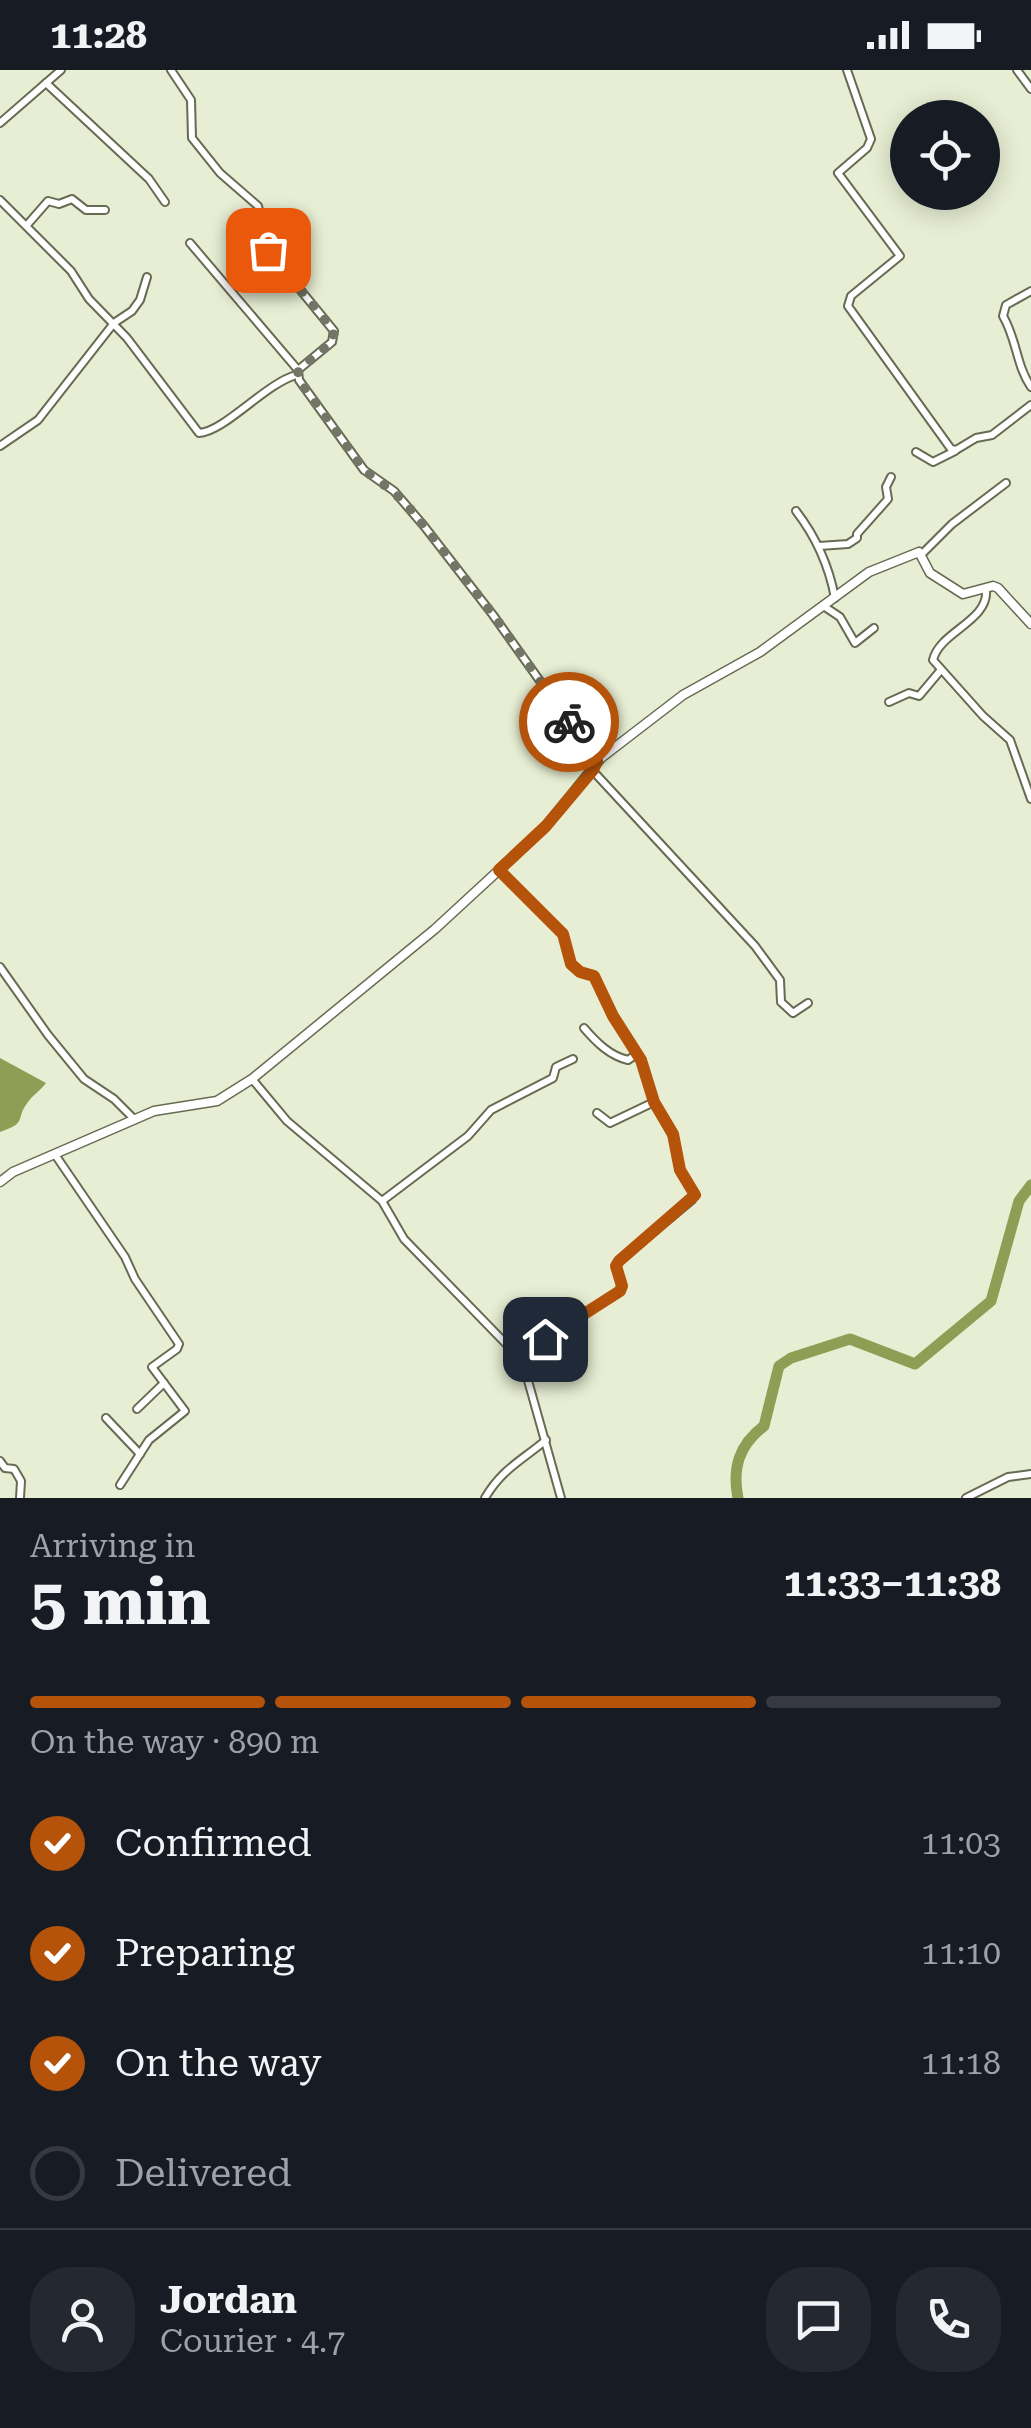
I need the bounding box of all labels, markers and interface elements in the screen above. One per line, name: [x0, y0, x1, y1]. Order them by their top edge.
text: 11:28: [50, 13, 147, 57]
map controls: [890, 100, 1000, 210]
button: locate: [890, 100, 1000, 210]
pin: [226, 208, 311, 293]
icon: bag: [241, 223, 296, 278]
courier: [519, 672, 619, 772]
icon: bike: [542, 695, 597, 750]
pin: [503, 1297, 588, 1382]
icon: home: [518, 1312, 573, 1367]
text: Arriving in: [30, 1527, 195, 1565]
text: 11:33–11:38: [784, 1561, 1001, 1605]
text: 5 min: [30, 1564, 211, 1640]
text: On the way · 890 m: [30, 1723, 319, 1761]
icon: check: [30, 1816, 85, 1871]
text: Confirmed: [115, 1821, 312, 1865]
text: 11:03: [921, 1824, 1001, 1862]
icon: check: [30, 1926, 85, 1981]
text: Preparing: [115, 1931, 295, 1975]
text: 11:10: [921, 1934, 1001, 1972]
icon: check: [30, 2036, 85, 2091]
text: On the way: [115, 2041, 321, 2085]
text: 11:18: [921, 2044, 1001, 2082]
text: Delivered: [115, 2151, 292, 2195]
button: person: [30, 2267, 135, 2372]
button: chat: [766, 2267, 871, 2372]
button: phone: [896, 2267, 1001, 2372]
text: Jordan: [160, 2278, 297, 2322]
text: Courier · 4.7: [160, 2322, 345, 2360]

